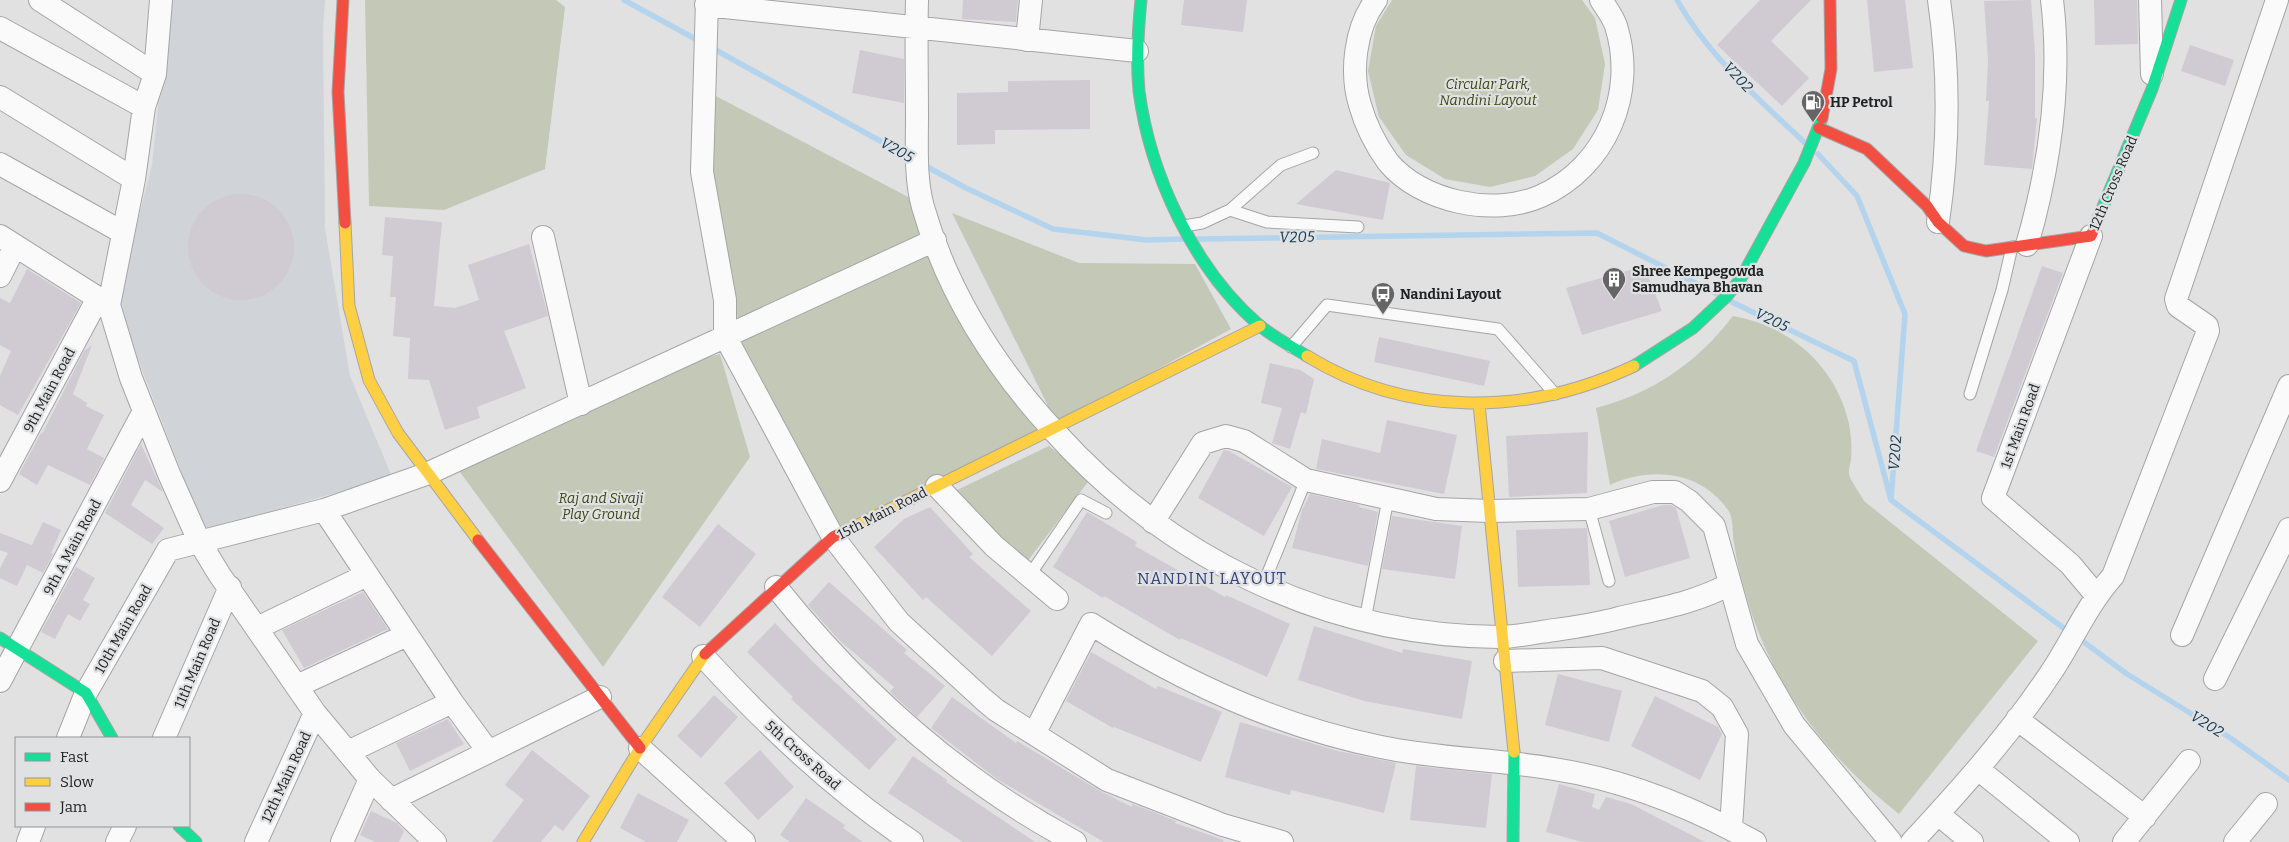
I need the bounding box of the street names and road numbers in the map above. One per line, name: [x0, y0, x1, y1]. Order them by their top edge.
street label: 12th Cross Road: [2086, 133, 2141, 233]
street label: 9th Main Road: [20, 345, 79, 435]
street label: 1st Main Road: [1997, 381, 2044, 471]
street label: 15th Main Road: [835, 484, 930, 543]
street label: 9th A Main Road: [40, 496, 105, 598]
street label: 10th Main Road: [91, 582, 156, 677]
street label: 11th Main Road: [171, 615, 224, 711]
street label: 5th Cross Road: [761, 717, 844, 794]
street label: 12th Main Road: [258, 729, 315, 825]

